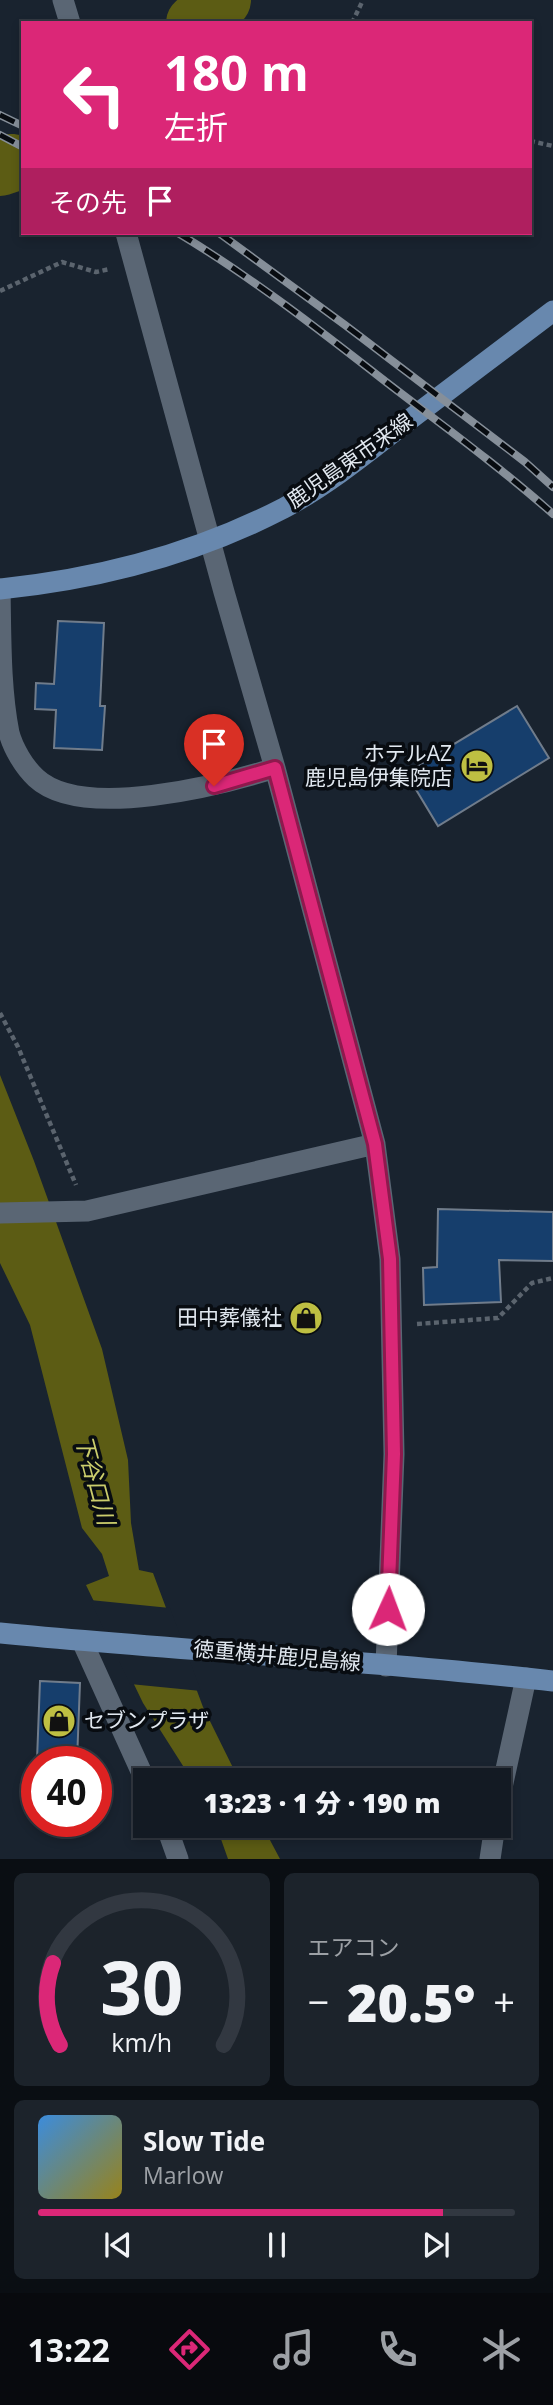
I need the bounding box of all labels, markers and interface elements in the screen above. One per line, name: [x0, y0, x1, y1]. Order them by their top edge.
text: 180 m: [164, 39, 309, 105]
icon: left: [49, 49, 140, 140]
text: 左折: [164, 105, 228, 148]
icon: arrive: [141, 182, 179, 220]
text: その先: [49, 184, 127, 220]
street label: 鹿児島東市来線: [281, 407, 418, 514]
pin: [184, 714, 244, 786]
icon: arrive: [195, 725, 233, 763]
place label: ホテルAZ 鹿児島伊集院店: [305, 739, 452, 791]
hotel icon: ホテルAZ 鹿児島伊集院店: [458, 747, 496, 785]
shop icon: 田中葬儀社: [287, 1299, 325, 1337]
place label: 田中葬儀社: [177, 1303, 282, 1331]
water label: 下谷口川: [69, 1431, 124, 1531]
position arrow: [351, 1572, 425, 1646]
street label: 徳重横井鹿児島線: [192, 1634, 362, 1676]
shop icon: セブンプラザ: [40, 1702, 78, 1740]
place label: セブンプラザ: [84, 1706, 209, 1734]
speed limit sign: 40: [21, 1746, 112, 1837]
text: 13:23 · 1 分 · 190 m: [204, 1785, 440, 1821]
text: エアコン: [308, 1931, 400, 1963]
text: 30: [100, 1938, 183, 2037]
text: 20.5°: [347, 1966, 475, 2037]
text: −: [308, 1975, 329, 2027]
text: +: [493, 1975, 515, 2027]
text: km/h: [111, 2025, 172, 2059]
text: Slow Tide: [143, 2123, 265, 2159]
text: Marlow: [143, 2159, 223, 2191]
icon: previous: [99, 2226, 137, 2264]
icon: pause: [258, 2226, 296, 2264]
icon: next: [417, 2226, 455, 2264]
icon: directions: [165, 2325, 214, 2374]
icon: music: [269, 2325, 318, 2374]
icon: phone: [373, 2325, 422, 2374]
icon: climate: [477, 2325, 526, 2374]
text: 13:22: [27, 2328, 110, 2371]

